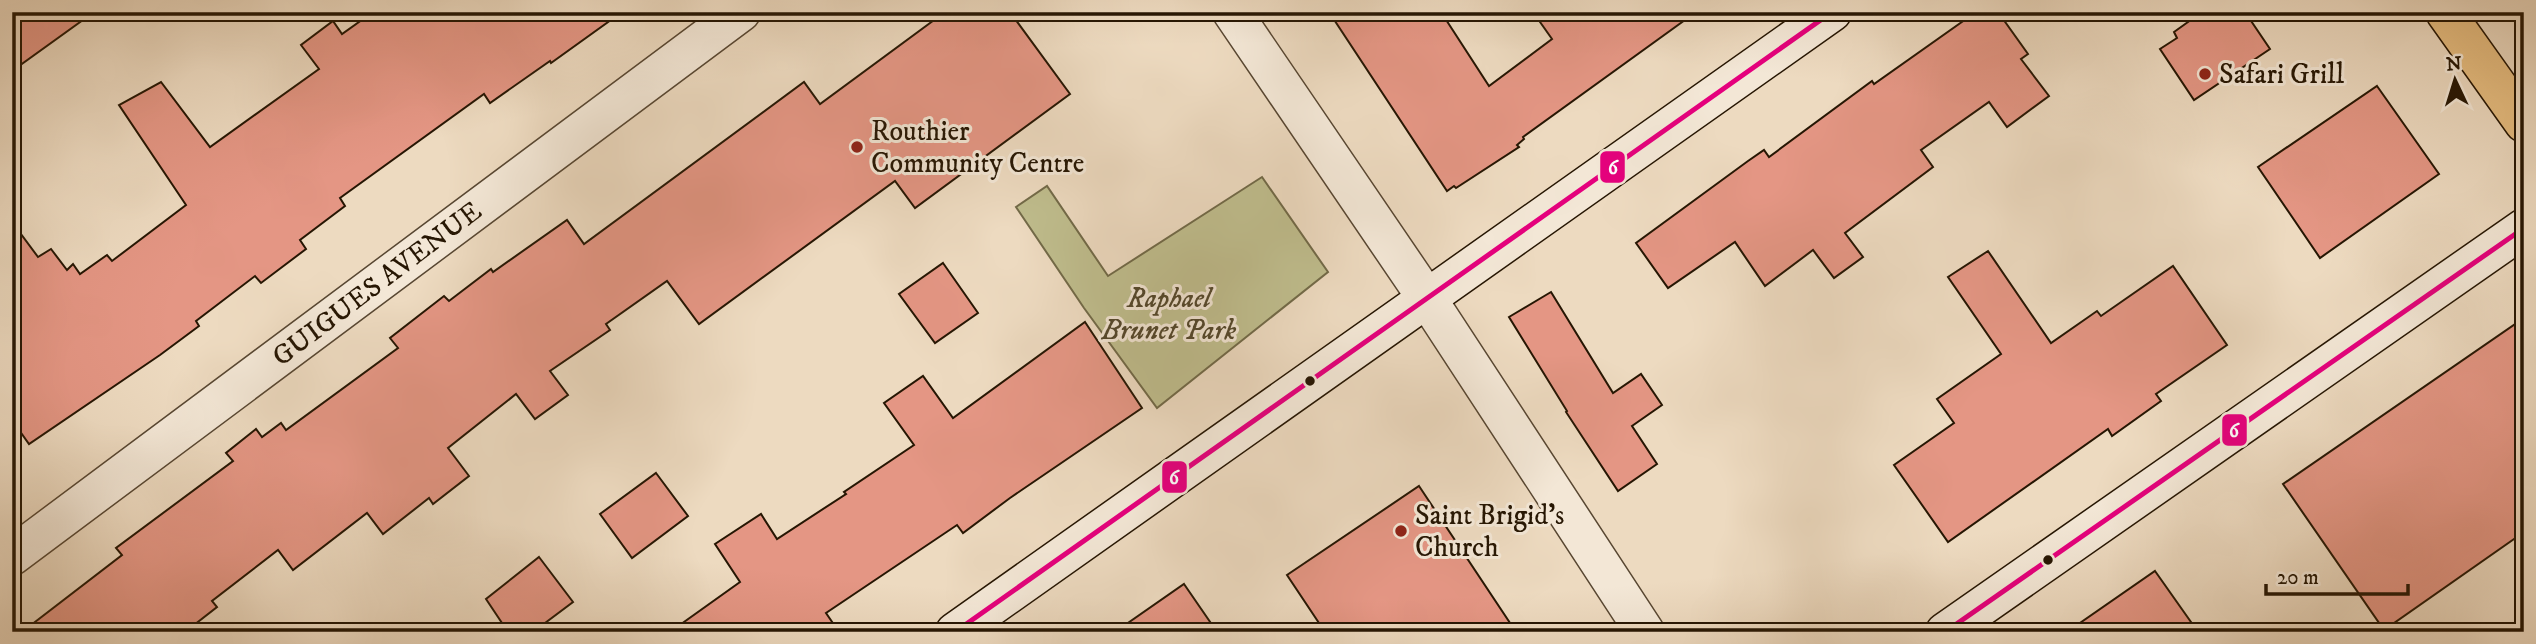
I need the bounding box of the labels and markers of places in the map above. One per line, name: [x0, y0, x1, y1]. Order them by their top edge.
place label: Safari Grill: [2219, 57, 2345, 92]
marker: Safari Grill: [2197, 66, 2213, 82]
place label: Routhier Community Centre: [871, 114, 1084, 181]
marker: Routhier Community Centre: [849, 139, 865, 155]
unlabelled marker: [1303, 374, 1317, 388]
place label: Saint Brigid's Church: [1415, 498, 1564, 565]
marker: Saint Brigid's Church: [1393, 523, 1409, 539]
unlabelled marker: [2041, 553, 2055, 567]

